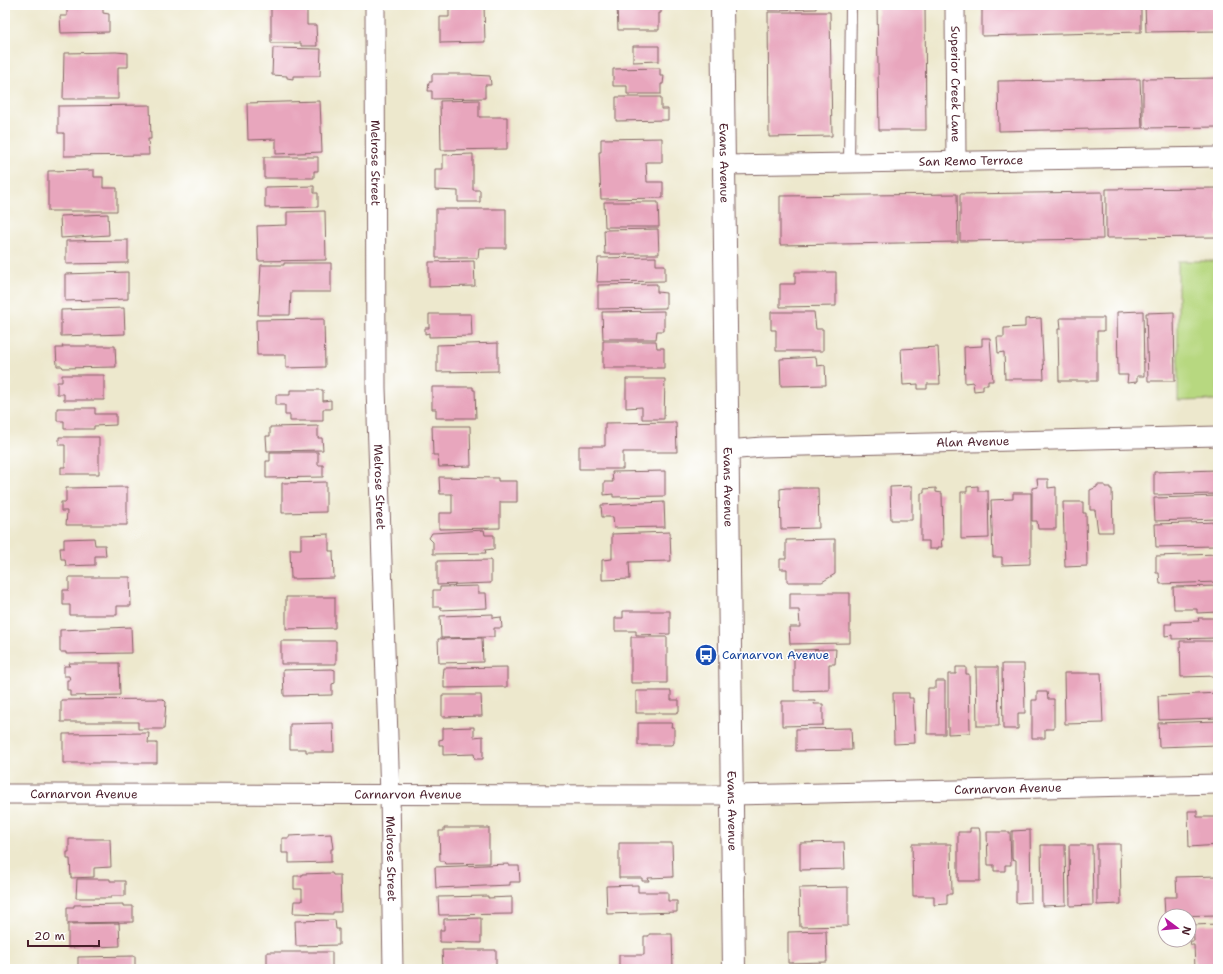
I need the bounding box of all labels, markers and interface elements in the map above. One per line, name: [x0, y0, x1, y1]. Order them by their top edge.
street label: Superior Creek Lane: [947, 26, 964, 142]
street label: Melrose Street: [367, 120, 384, 206]
street label: Evans Avenue: [715, 123, 732, 203]
street label: San Remo Terrace: [919, 152, 1024, 170]
street label: Alan Avenue: [936, 433, 1010, 451]
street label: Melrose Street: [370, 444, 389, 530]
street label: Evans Avenue: [720, 447, 737, 527]
bus stop icon: Carnarvon Avenue: [693, 642, 719, 668]
place label: Carnarvon Avenue: [722, 647, 829, 663]
street label: Evans Avenue: [724, 771, 741, 851]
street label: Carnarvon Avenue: [954, 780, 1062, 798]
street label: Carnarvon Avenue: [30, 786, 138, 802]
street label: Carnarvon Avenue: [354, 786, 462, 803]
street label: Melrose Street: [382, 816, 400, 902]
north arrow: [1157, 908, 1197, 948]
scale bar: [28, 922, 99, 948]
text: N: [1178, 924, 1195, 937]
text: 20 m: [34, 928, 65, 944]

